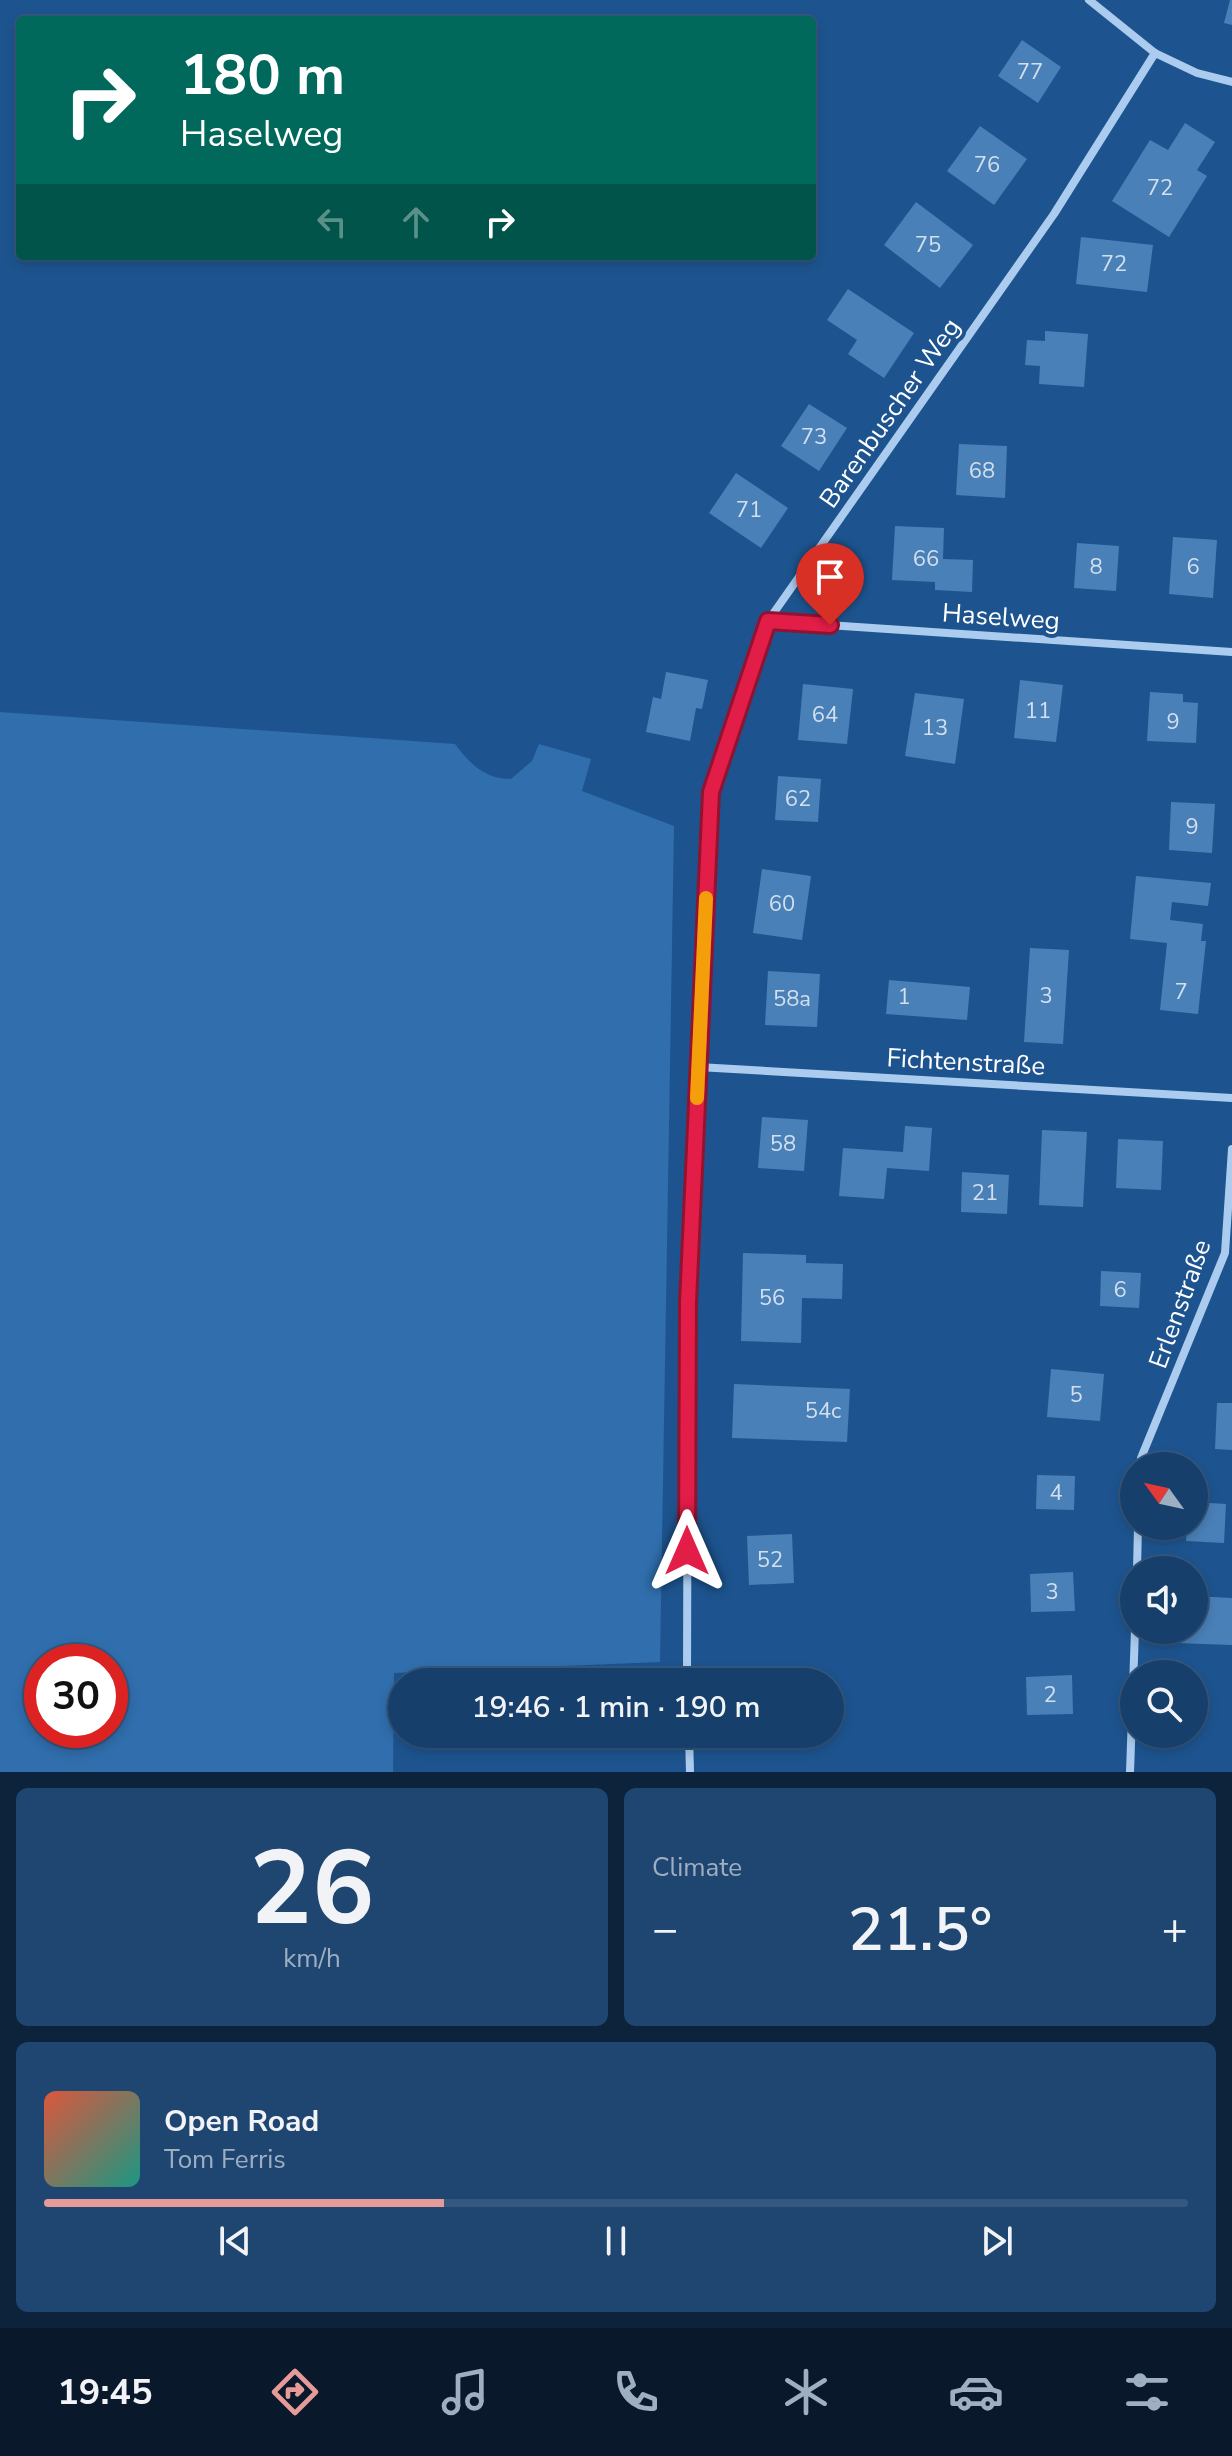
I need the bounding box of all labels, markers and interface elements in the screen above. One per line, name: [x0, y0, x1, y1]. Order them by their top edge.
text: 180 m: [180, 37, 345, 114]
icon: right: [48, 48, 152, 152]
house number: 77: [1017, 57, 1043, 87]
text: Haselweg: [180, 110, 343, 159]
house number: 76: [974, 150, 1000, 180]
house number: 72: [1147, 173, 1173, 203]
icon: left: [310, 200, 354, 244]
icon: ahead: [394, 200, 438, 244]
icon: right: [478, 200, 522, 244]
house number: 75: [915, 230, 941, 260]
house number: 72: [1101, 249, 1127, 279]
street label: Barenbuscher Weg: [811, 311, 969, 515]
house number: 73: [801, 422, 827, 452]
house number: 68: [969, 456, 995, 486]
house number: 71: [736, 495, 762, 525]
pin: [796, 543, 864, 625]
house number: 66: [913, 544, 939, 574]
house number: 8: [1089, 552, 1103, 582]
house number: 6: [1186, 552, 1200, 582]
icon: arrive: [808, 555, 852, 599]
street label: Haselweg: [941, 595, 1061, 639]
house number: 11: [1025, 696, 1051, 726]
house number: 64: [812, 700, 838, 730]
house number: 9: [1166, 707, 1180, 737]
house number: 13: [922, 713, 948, 743]
house number: 62: [785, 784, 811, 814]
house number: 9: [1185, 812, 1199, 842]
house number: 60: [769, 889, 795, 919]
house number: 7: [1174, 977, 1188, 1007]
house number: 3: [1039, 981, 1053, 1011]
house number: 1: [897, 982, 911, 1012]
house number: 58a: [773, 984, 811, 1014]
street label: Fichtenstraße: [886, 1040, 1046, 1084]
house number: 58: [770, 1129, 796, 1159]
house number: 21: [972, 1178, 998, 1208]
street label: Erlenstraße: [1140, 1235, 1220, 1373]
house number: 6: [1113, 1275, 1127, 1305]
house number: 56: [759, 1283, 785, 1313]
house number: 5: [1069, 1380, 1083, 1410]
house number: 54c: [805, 1396, 841, 1426]
north arrow: [1120, 1452, 1208, 1540]
map controls: [1120, 1452, 1208, 1748]
house number: 4: [1049, 1478, 1063, 1508]
position arrow: [645, 1509, 729, 1593]
house number: 52: [757, 1545, 783, 1575]
button: sound: [1120, 1556, 1208, 1644]
house number: 3: [1045, 1577, 1059, 1607]
speed limit sign: 30: [24, 1644, 128, 1748]
button: search: [1120, 1660, 1208, 1748]
house number: 2: [1043, 1680, 1057, 1710]
text: 19:46 · 1 min · 190 m: [471, 1687, 761, 1728]
text: 26: [250, 1818, 374, 1960]
text: Climate: [652, 1850, 742, 1885]
text: 21.5°: [848, 1889, 992, 1971]
text: −: [652, 1900, 678, 1960]
text: +: [1162, 1900, 1188, 1960]
text: km/h: [283, 1941, 341, 1976]
text: Open Road: [164, 2101, 319, 2142]
text: Tom Ferris: [164, 2142, 286, 2177]
icon: previous: [213, 2219, 257, 2263]
icon: pause: [594, 2219, 638, 2263]
icon: next: [975, 2219, 1019, 2263]
icon: directions: [267, 2364, 323, 2420]
icon: music: [437, 2364, 493, 2420]
icon: phone: [608, 2364, 664, 2420]
icon: climate: [778, 2364, 834, 2420]
icon: car: [948, 2364, 1004, 2420]
icon: filters: [1119, 2364, 1175, 2420]
text: 19:45: [57, 2368, 153, 2417]

